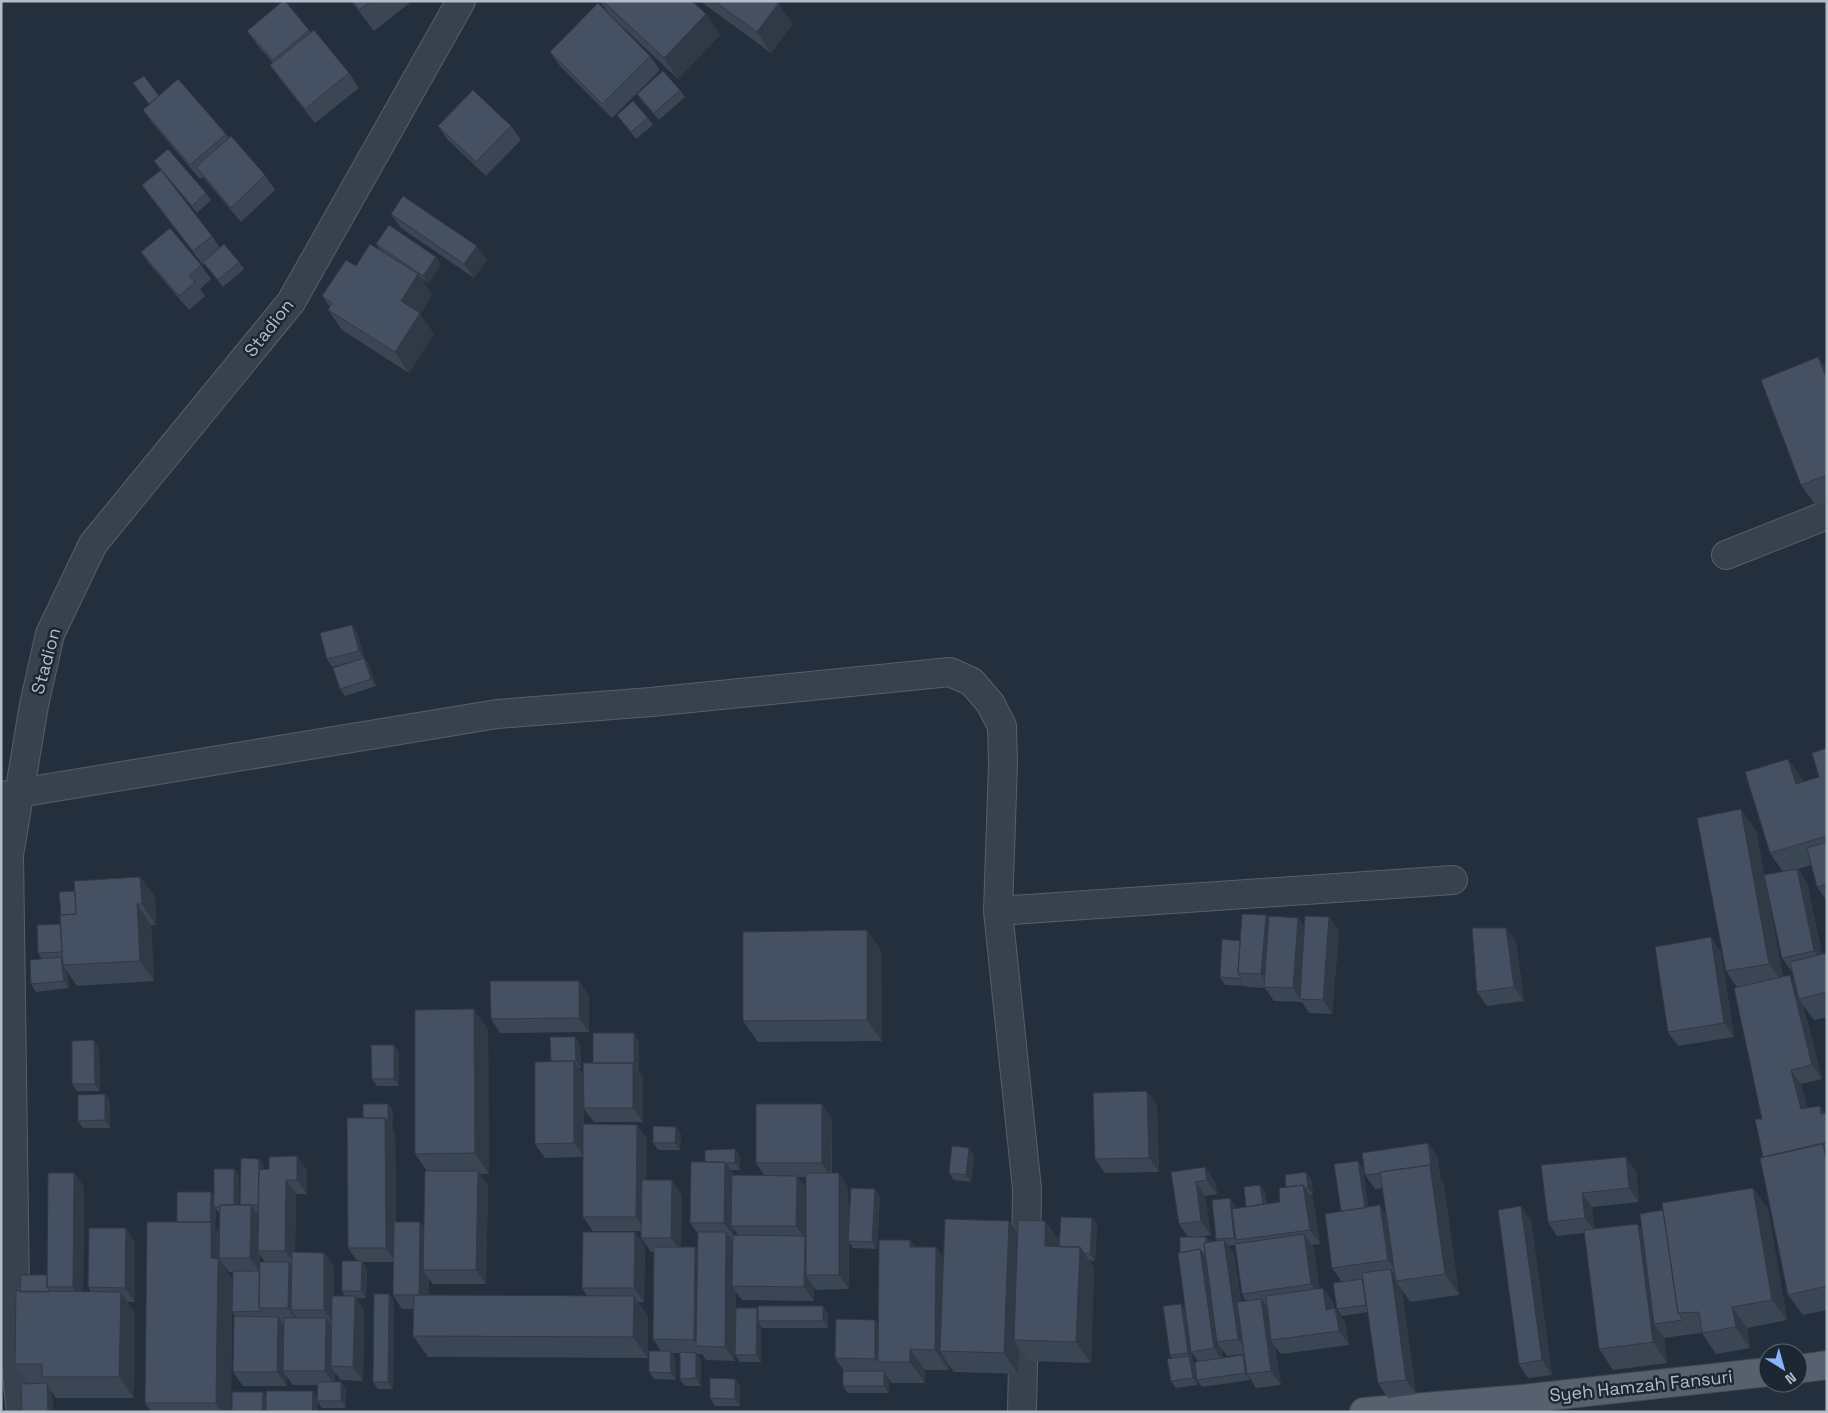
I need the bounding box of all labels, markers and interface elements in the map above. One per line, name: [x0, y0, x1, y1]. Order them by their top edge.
street label: Stadion: [239, 294, 298, 361]
street label: Stadion: [26, 625, 65, 696]
north arrow: [1758, 1343, 1808, 1393]
street label: Syeh Hamzah Fansuri: [1548, 1364, 1734, 1407]
text: N: [1782, 1368, 1800, 1388]

